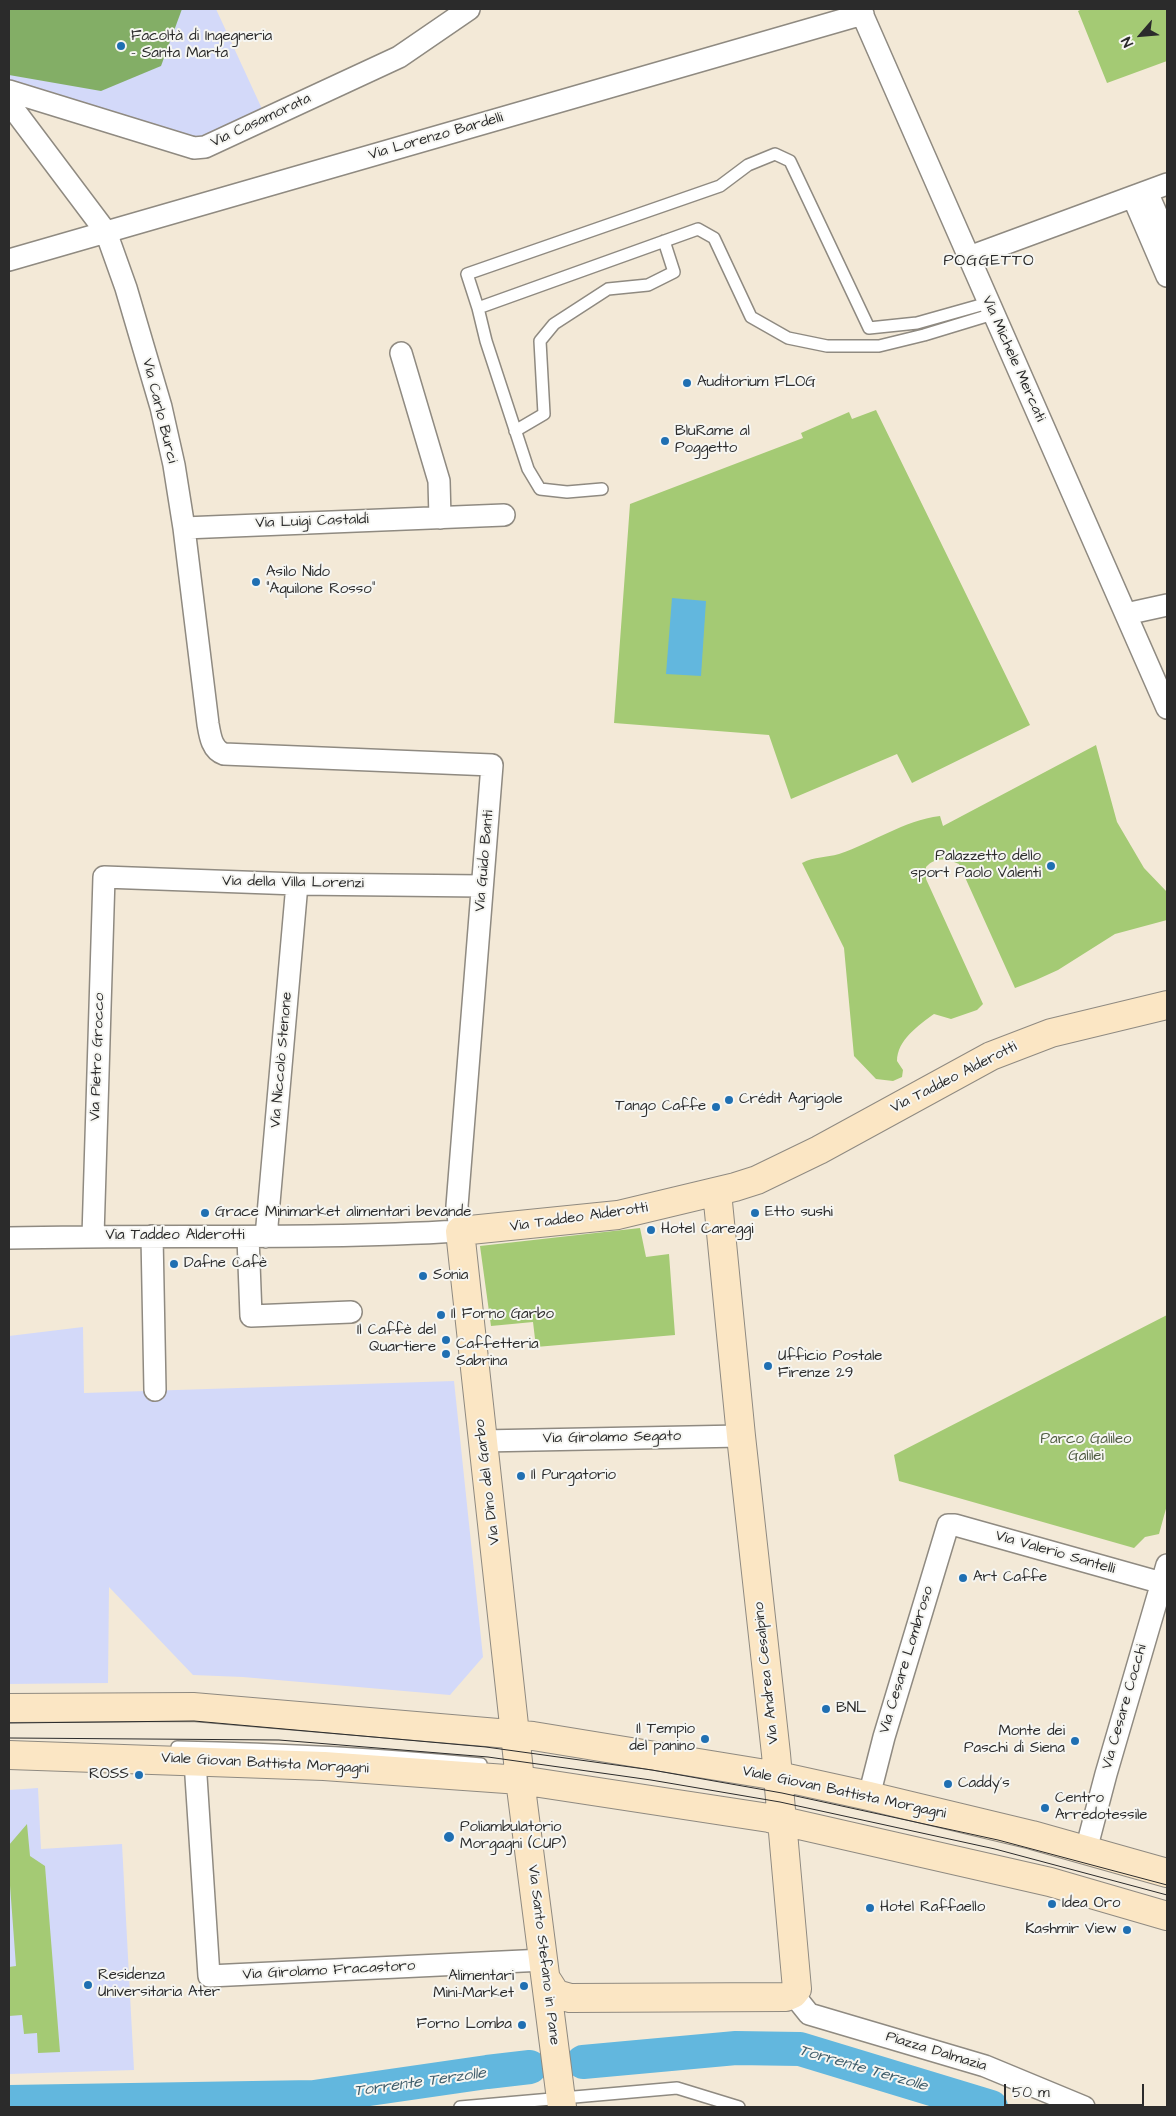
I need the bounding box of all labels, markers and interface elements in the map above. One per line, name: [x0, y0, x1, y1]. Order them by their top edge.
north arrow: [1116, 10, 1166, 60]
place label: Facoltà di Ingegneria - Santa Marta: [131, 28, 272, 63]
text: N: [1117, 33, 1139, 50]
marker: Facoltà di Ingegneria - Santa Marta: [115, 40, 127, 52]
street label: Via Casamorata: [208, 90, 314, 152]
street label: Via Lorenzo Bardelli: [367, 109, 505, 165]
district label: POGGETTO: [942, 252, 1036, 272]
street label: Via Michele Mercati: [977, 293, 1049, 425]
street label: Via Carlo Burci: [137, 357, 181, 465]
place label: Auditorium FLOG: [697, 374, 816, 392]
marker: Auditorium FLOG: [681, 377, 693, 389]
place label: BluRame al Poggetto: [675, 423, 750, 458]
marker: BluRame al Poggetto: [659, 435, 671, 447]
street label: Via Luigi Castaldi: [255, 511, 369, 533]
place label: Asilo Nido “Aquilone Rosso”: [266, 564, 375, 599]
marker: Asilo Nido “Aquilone Rosso”: [250, 576, 262, 588]
street label: Via Guido Banti: [472, 809, 498, 913]
place label: Palazzetto dello sport Paolo Valenti: [911, 848, 1041, 883]
marker: Palazzetto dello sport Paolo Valenti: [1045, 860, 1057, 872]
street label: Via della Villa Lorenzi: [222, 873, 364, 893]
street label: Via Niccolò Stenone: [267, 991, 297, 1129]
street label: Via Pietro Grocco: [87, 992, 109, 1122]
street label: Via Taddeo Alderotti: [888, 1038, 1020, 1118]
place label: Crédit Agrigole: [739, 1091, 843, 1109]
marker: Crédit Agrigole: [723, 1094, 735, 1106]
place label: Tango Caffe: [615, 1098, 706, 1116]
marker: Tango Caffe: [710, 1101, 722, 1113]
street label: Via Taddeo Alderotti: [509, 1199, 649, 1237]
place label: Grace Minimarket alimentari bevande: [215, 1204, 471, 1222]
place label: Etto sushi: [765, 1204, 833, 1222]
marker: Grace Minimarket alimentari bevande: [199, 1207, 211, 1219]
marker: Etto sushi: [749, 1207, 761, 1219]
place label: Hotel Careggi: [661, 1221, 753, 1239]
marker: Hotel Careggi: [645, 1224, 657, 1236]
street label: Via Taddeo Alderotti: [105, 1227, 245, 1245]
place label: Dafne Cafè: [184, 1255, 267, 1273]
marker: Dafne Cafè: [168, 1258, 180, 1270]
place label: Sonia: [433, 1267, 468, 1285]
marker: Sonia: [417, 1270, 429, 1282]
place label: Il Forno Garbo: [451, 1306, 554, 1324]
marker: Il Forno Garbo: [435, 1309, 447, 1321]
place label: Il Caffè del Quartiere: [357, 1322, 436, 1357]
marker: Il Caffè del Quartiere: [440, 1334, 452, 1346]
place label: Caffetteria Sabrina: [456, 1336, 539, 1371]
marker: Caffetteria Sabrina: [440, 1348, 452, 1360]
place label: Ufficio Postale Firenze 29: [778, 1348, 882, 1383]
marker: Ufficio Postale Firenze 29: [762, 1360, 774, 1372]
street label: Via Dino del Garbo: [471, 1418, 505, 1546]
street label: Via Girolamo Segato: [543, 1428, 681, 1448]
park label: Parco Galileo Galilei: [1041, 1431, 1131, 1466]
place label: Il Purgatorio: [531, 1467, 616, 1485]
marker: Il Purgatorio: [515, 1470, 527, 1482]
street label: Via Valerio Santelli: [993, 1527, 1117, 1579]
place label: Art Caffe: [973, 1569, 1047, 1587]
marker: Art Caffe: [957, 1572, 969, 1584]
street label: Via Cesare Lombroso: [876, 1584, 938, 1736]
street label: Via Andrea Cesalpino: [751, 1601, 783, 1745]
street label: Via Cesare Cocchi: [1099, 1642, 1151, 1772]
place label: BNL: [836, 1700, 866, 1718]
marker: BNL: [820, 1703, 832, 1715]
place label: Il Tempio del panino: [629, 1721, 695, 1756]
place label: Monte dei Paschi di Siena: [964, 1723, 1065, 1758]
marker: Il Tempio del panino: [699, 1733, 711, 1745]
marker: Monte dei Paschi di Siena: [1069, 1735, 1081, 1747]
street label: Viale Giovan Battista Morgagni: [161, 1750, 369, 1778]
street label: Viale Giovan Battista Morgagni: [741, 1763, 947, 1823]
place label: ROSS: [89, 1766, 129, 1784]
marker: ROSS: [133, 1769, 145, 1781]
place label: Caddy's: [958, 1775, 1010, 1793]
marker: Caddy's: [942, 1778, 954, 1790]
place label: Centro Arredotessile: [1055, 1790, 1147, 1825]
marker: Centro Arredotessile: [1039, 1802, 1051, 1814]
place label: Poliambulatorio Morgagni (CUP): [460, 1819, 566, 1854]
marker: Poliambulatorio Morgagni (CUP): [442, 1830, 456, 1844]
street label: Via Santo Stefano in Pane: [523, 1864, 563, 2046]
place label: Idea Oro: [1062, 1895, 1120, 1913]
marker: Idea Oro: [1046, 1898, 1058, 1910]
place label: Hotel Raffaello: [880, 1899, 985, 1917]
marker: Hotel Raffaello: [864, 1902, 876, 1914]
place label: Kashmir View: [1025, 1921, 1117, 1939]
marker: Kashmir View: [1121, 1924, 1133, 1936]
street label: Via Girolamo Fracastoro: [242, 1957, 416, 1985]
place label: Residenza Universitaria Ater: [98, 1967, 220, 2002]
place label: Alimentari Mini-Market: [433, 1968, 514, 2003]
marker: Residenza Universitaria Ater: [82, 1979, 94, 1991]
marker: Alimentari Mini-Market: [518, 1980, 530, 1992]
place label: Forno Lomba: [416, 2016, 512, 2034]
marker: Forno Lomba: [516, 2019, 528, 2031]
street label: Piazza Dalmazia: [883, 2028, 989, 2076]
water label: Torrente Terzolle: [796, 2041, 930, 2097]
water label: Torrente Terzolle: [353, 2064, 487, 2102]
scale bar: [1006, 2074, 1146, 2106]
text: 50 m: [1012, 2082, 1050, 2103]

